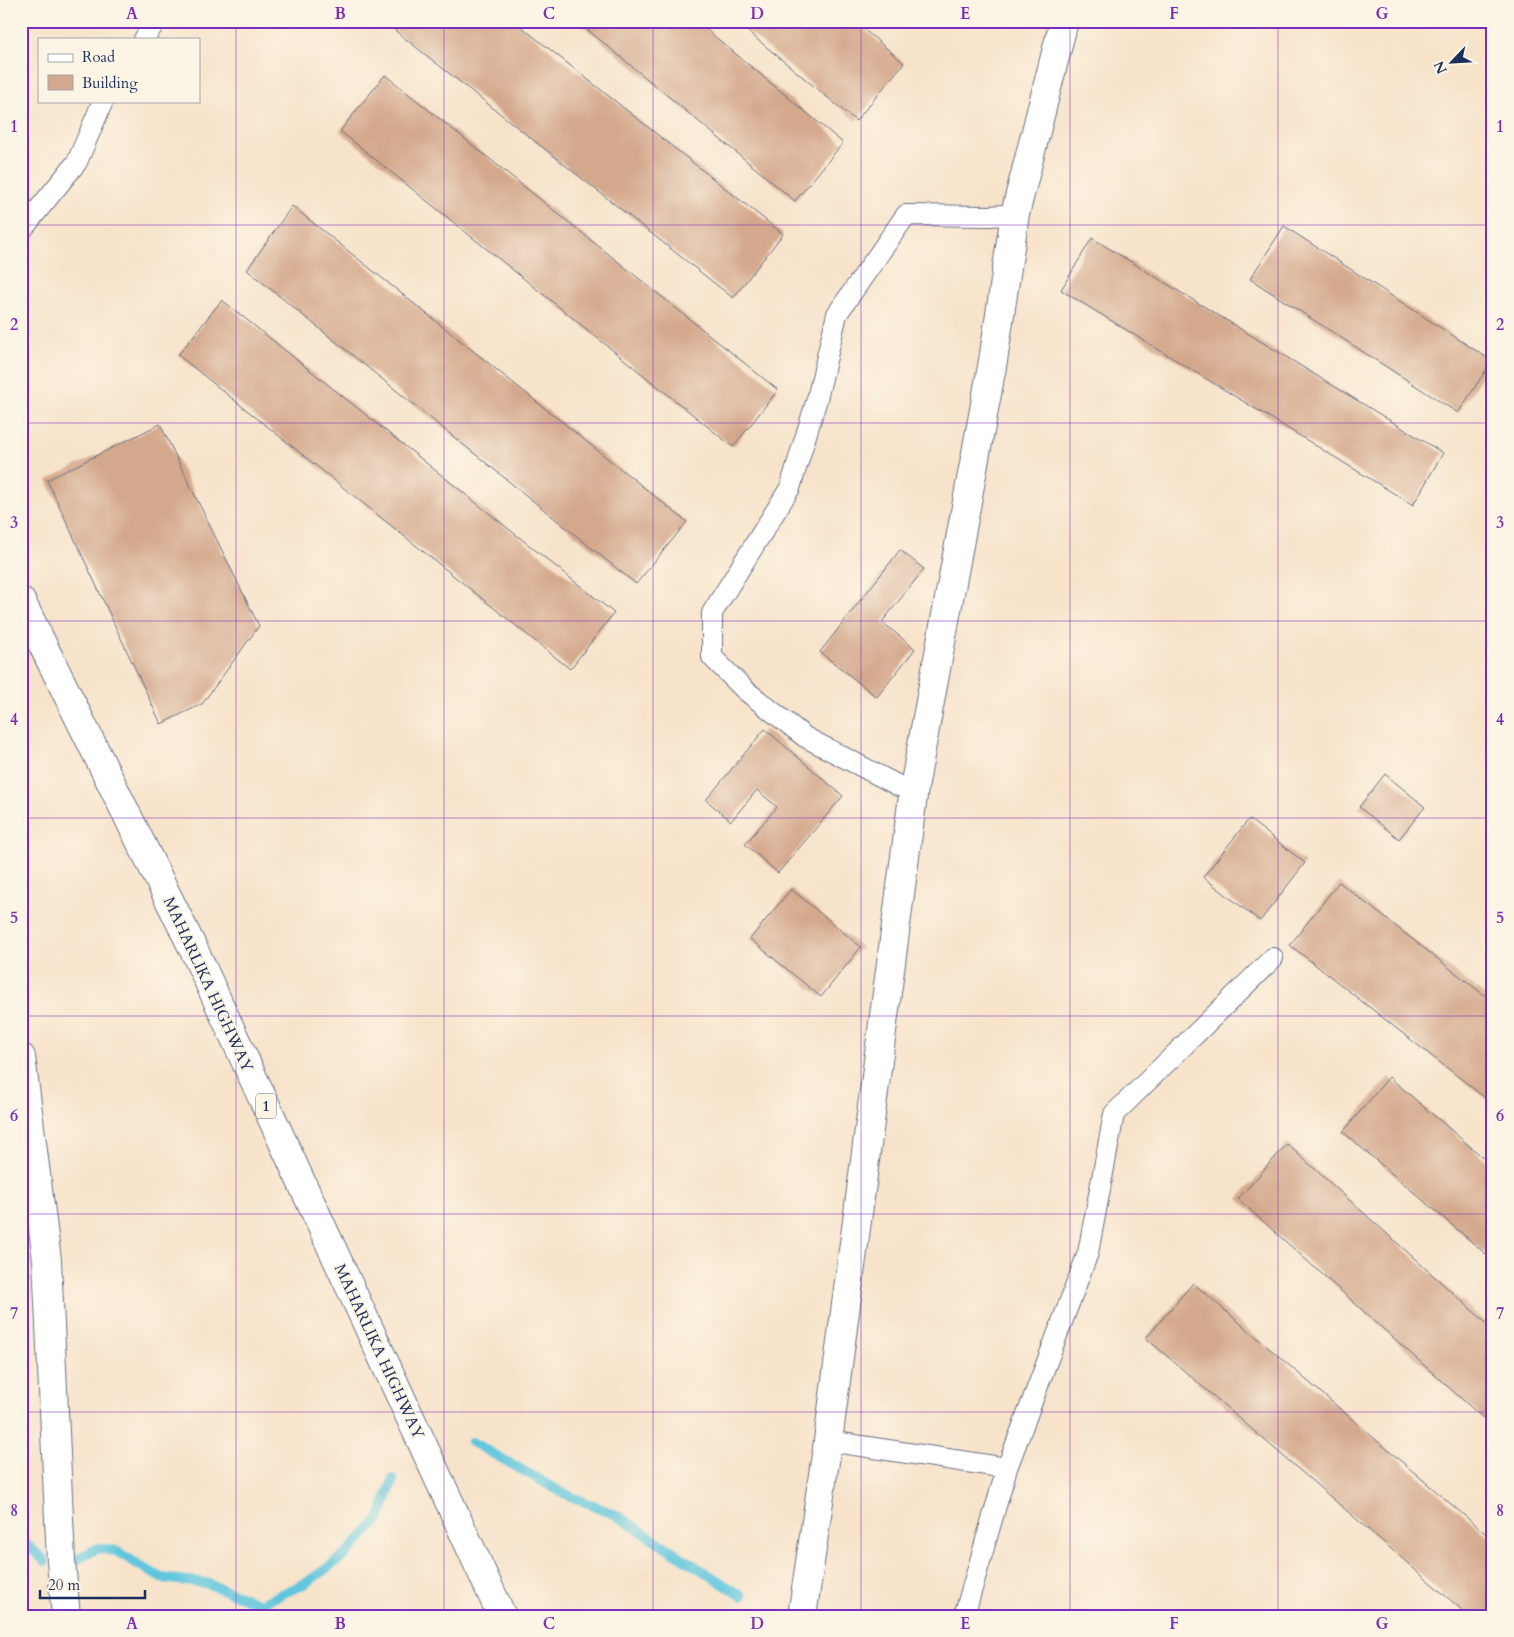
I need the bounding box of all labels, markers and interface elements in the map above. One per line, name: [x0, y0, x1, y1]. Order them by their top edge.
text: A: [126, 3, 138, 25]
text: B: [334, 3, 346, 25]
text: C: [543, 3, 555, 25]
text: D: [750, 3, 764, 25]
text: E: [960, 3, 970, 25]
text: F: [1169, 3, 1179, 25]
text: G: [1375, 3, 1389, 25]
legend: [38, 38, 200, 102]
north arrow: [1426, 38, 1476, 88]
text: Road: [82, 47, 115, 67]
text: N: [1429, 58, 1452, 77]
text: Building: [82, 73, 138, 93]
text: 1: [10, 116, 18, 138]
text: 1: [1496, 116, 1504, 138]
text: 2: [10, 314, 18, 336]
text: 2: [1496, 314, 1504, 336]
text: 3: [10, 512, 18, 534]
text: 3: [1496, 512, 1504, 534]
text: 4: [10, 709, 18, 731]
text: 4: [1496, 709, 1504, 731]
street label: MAHARLIKA HIGHWAY: [158, 893, 258, 1076]
text: 5: [10, 907, 18, 929]
text: 5: [1496, 907, 1504, 929]
road number: 1: [256, 1094, 276, 1118]
text: 6: [10, 1105, 18, 1127]
text: 6: [1496, 1105, 1504, 1127]
street label: MAHARLIKA HIGHWAY: [329, 1260, 429, 1443]
text: 7: [10, 1303, 18, 1325]
text: 7: [1496, 1303, 1504, 1325]
text: 8: [10, 1500, 18, 1522]
text: 8: [1496, 1500, 1504, 1522]
scale bar: [40, 1567, 145, 1599]
text: 20 m: [48, 1575, 80, 1595]
text: A: [126, 1613, 138, 1635]
text: B: [334, 1613, 346, 1635]
text: C: [543, 1613, 555, 1635]
text: D: [750, 1613, 764, 1635]
text: E: [960, 1613, 970, 1635]
text: F: [1169, 1613, 1179, 1635]
text: G: [1375, 1613, 1389, 1635]

